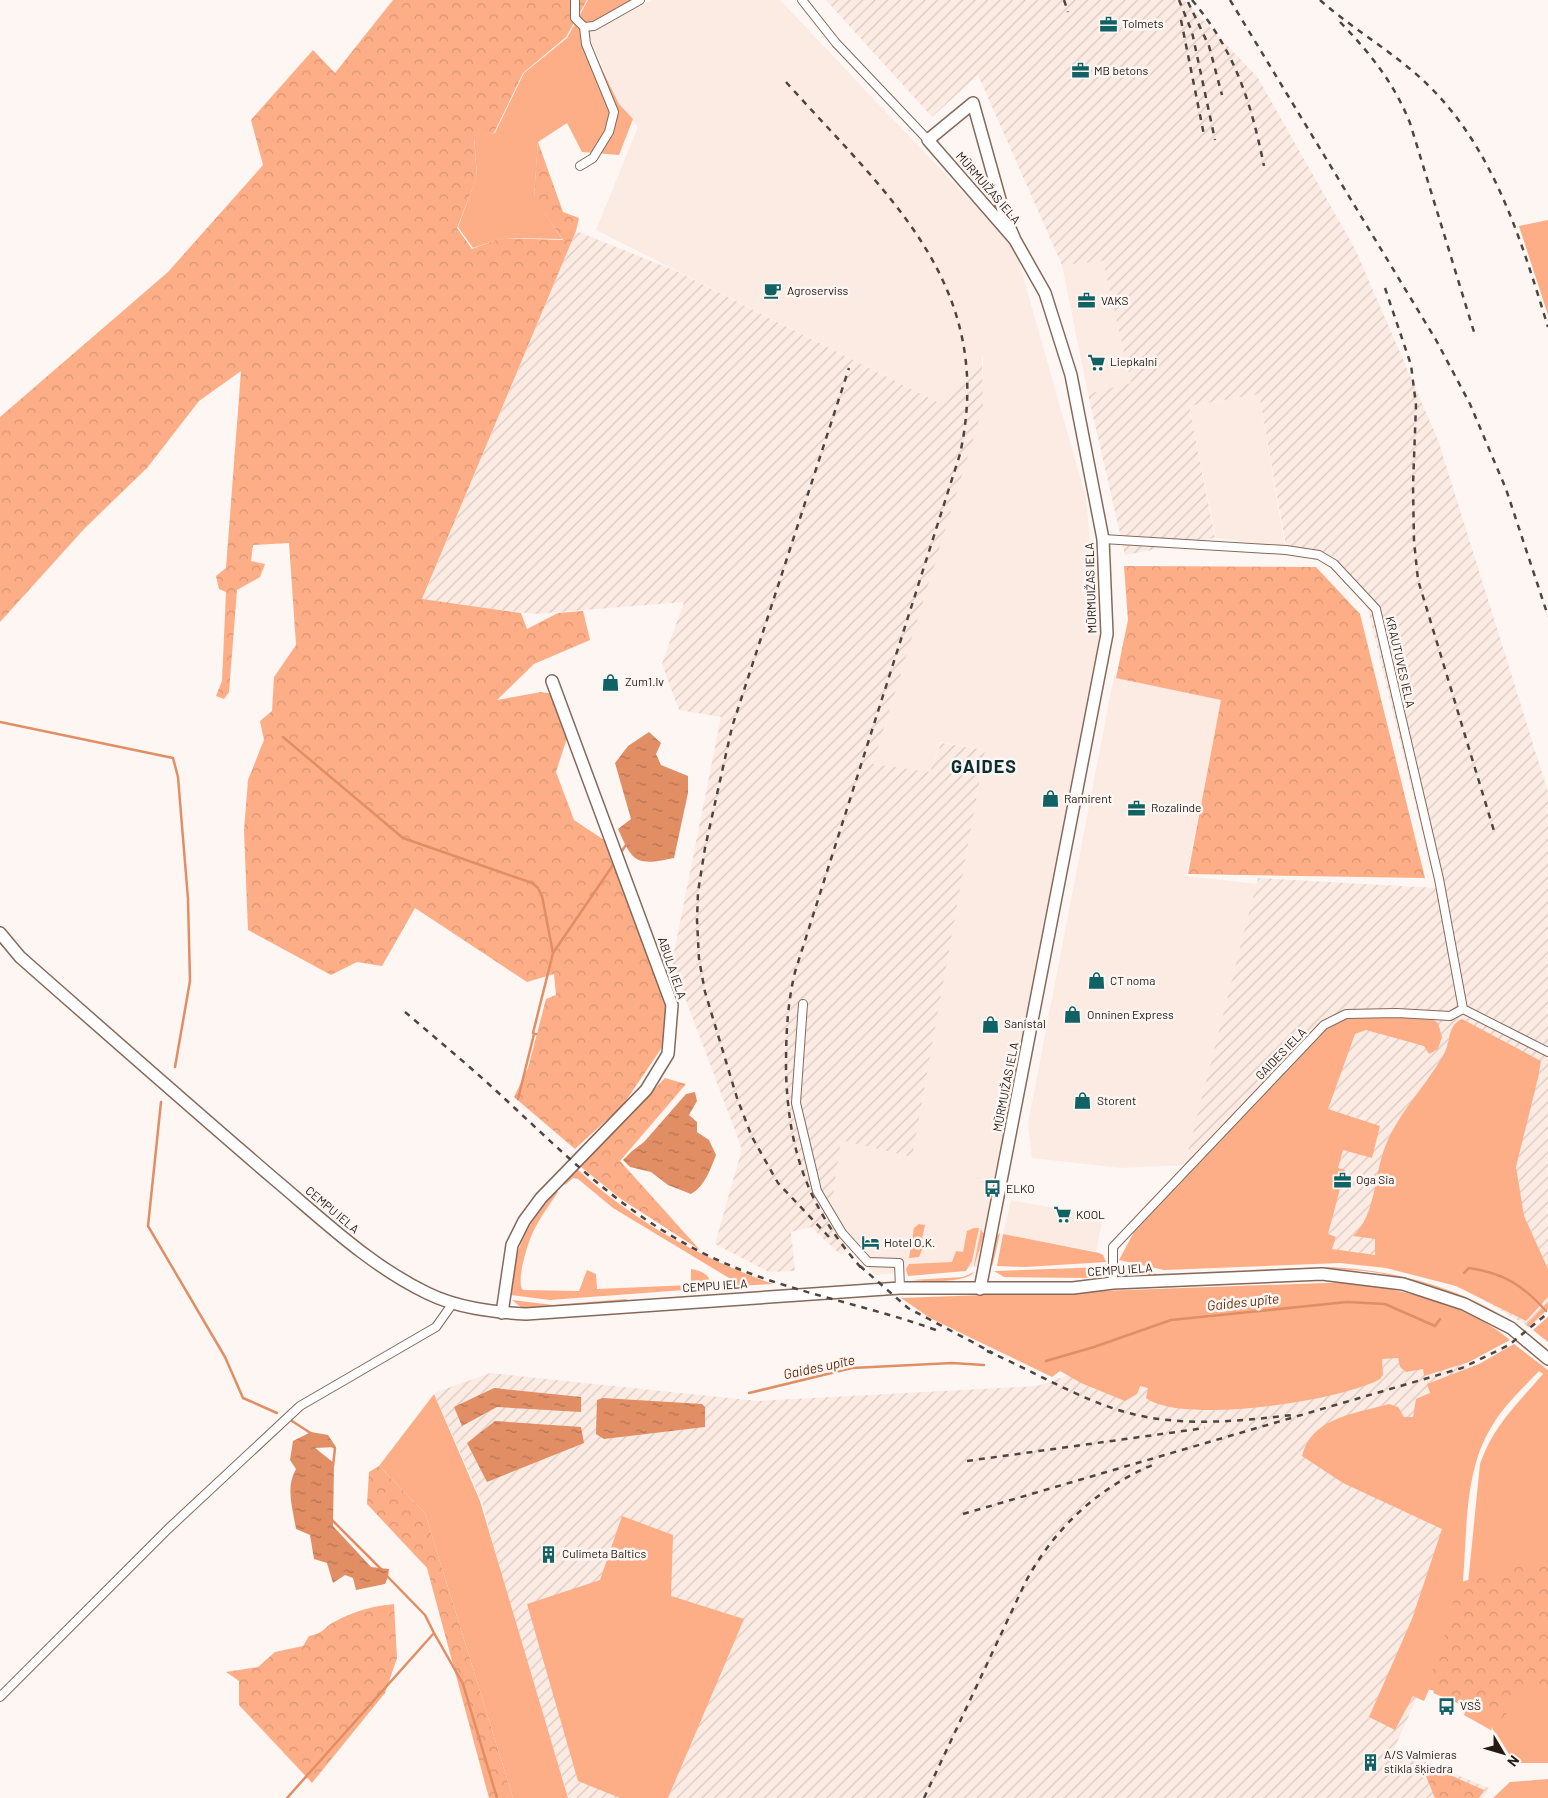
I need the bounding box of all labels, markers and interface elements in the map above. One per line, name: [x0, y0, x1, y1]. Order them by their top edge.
office icon: Tolmets: [1098, 14, 1118, 34]
place label: Tolmets: [1122, 16, 1164, 30]
office icon: MB betons: [1070, 61, 1090, 81]
place label: MB betons: [1094, 63, 1148, 77]
street label: MŪRMUIŽAS IELA: [954, 148, 1024, 226]
cafe icon: Agroserviss: [763, 281, 783, 301]
place label: Agroserviss: [787, 283, 849, 297]
office icon: VAKS: [1077, 291, 1097, 311]
place label: VAKS: [1101, 293, 1128, 307]
supermarket icon: Liepkalni: [1086, 352, 1106, 372]
place label: Liepkalni: [1110, 354, 1157, 368]
street label: MŪRMUIŽAS IELA: [1081, 542, 1099, 634]
street label: KRAUTUVES IELA: [1384, 615, 1418, 709]
shop icon: Zum1.lv: [601, 672, 621, 692]
place label: Zum1.lv: [625, 674, 664, 688]
district label: GAIDES: [951, 755, 1017, 777]
shop icon: Ramirent: [1040, 789, 1060, 809]
place label: Ramirent: [1064, 791, 1112, 805]
office icon: Rozalinde: [1127, 798, 1147, 818]
place label: Rozalinde: [1151, 800, 1201, 814]
street label: ABULA IELA: [656, 935, 690, 1000]
shop icon: CT noma: [1086, 971, 1106, 991]
place label: CT noma: [1110, 973, 1155, 987]
shop icon: Onninen Express: [1063, 1005, 1083, 1025]
place label: Onninen Express: [1087, 1007, 1174, 1021]
shop icon: Sanistal: [980, 1014, 1000, 1034]
place label: Sanistal: [1004, 1016, 1046, 1030]
street label: GAIDES IELA: [1252, 1024, 1309, 1082]
street label: MŪRMUIŽAS IELA: [989, 1041, 1021, 1133]
shop icon: Storent: [1073, 1091, 1093, 1111]
place label: Storent: [1097, 1093, 1136, 1107]
office icon: Oga Sia: [1332, 1170, 1352, 1190]
place label: Oga Sia: [1356, 1172, 1395, 1186]
bus stop icon: ELKO: [982, 1179, 1002, 1199]
place label: ELKO: [1006, 1181, 1035, 1195]
street label: CEMPU IELA: [303, 1183, 362, 1236]
supermarket icon: KOOL: [1052, 1205, 1072, 1225]
place label: KOOL: [1076, 1207, 1105, 1221]
hotel icon: Hotel O.K.: [860, 1233, 880, 1253]
place label: Hotel O.K.: [884, 1235, 935, 1249]
street label: CEMPU IELA: [1087, 1260, 1153, 1278]
street label: CEMPU IELA: [682, 1276, 748, 1294]
water label: Gaides upīte: [1206, 1289, 1280, 1314]
water label: Gaides upīte: [782, 1351, 856, 1382]
building icon: Culimeta Baltics: [538, 1544, 558, 1564]
place label: Culimeta Baltics: [562, 1546, 647, 1560]
bus stop icon: VSŠ: [1436, 1696, 1456, 1716]
place label: VSŠ: [1460, 1698, 1481, 1712]
north arrow: [1478, 1728, 1528, 1778]
place label: A/S Valmieras stikla šķiedra: [1384, 1747, 1457, 1775]
building icon: A/S Valmieras stikla šķiedra: [1360, 1752, 1380, 1772]
text: N: [1504, 1752, 1523, 1770]

